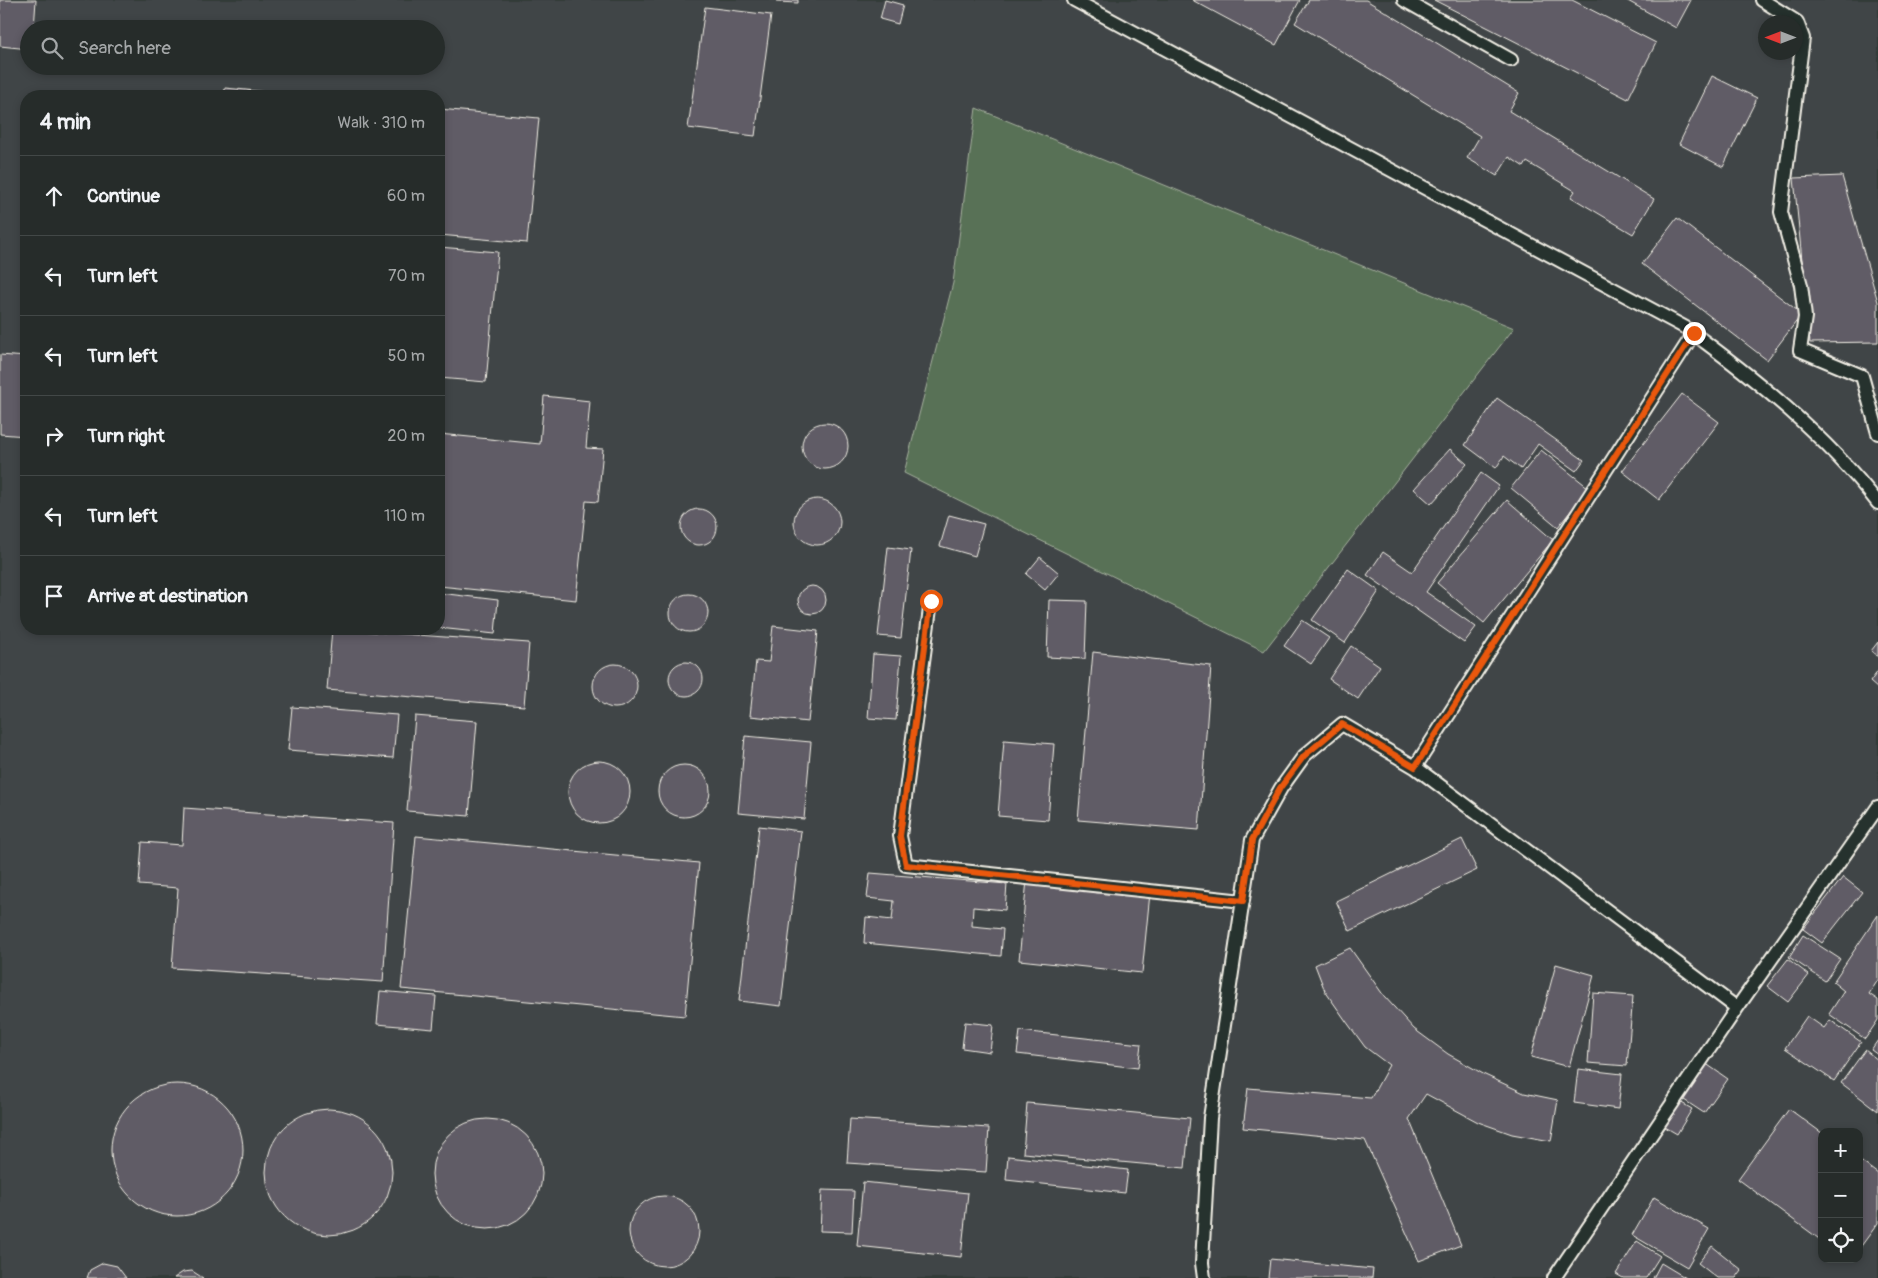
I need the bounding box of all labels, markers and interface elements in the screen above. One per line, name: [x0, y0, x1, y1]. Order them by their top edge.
north arrow: [1758, 15, 1803, 60]
search box: [20, 20, 445, 75]
icon: search: [38, 34, 66, 62]
text: Search here: [78, 36, 171, 60]
text: 4 min: [40, 109, 91, 136]
text: Walk · 310 m: [338, 113, 425, 133]
icon: ahead: [40, 182, 68, 210]
text: Continue: [87, 184, 160, 208]
text: 60 m: [387, 186, 425, 206]
icon: left: [40, 262, 68, 290]
text: Turn left: [87, 264, 157, 288]
text: 70 m: [388, 266, 425, 286]
route end: [1683, 322, 1706, 345]
icon: left: [40, 342, 68, 370]
text: Turn left: [87, 344, 157, 368]
text: 50 m: [388, 346, 425, 366]
icon: right: [40, 422, 68, 450]
text: Turn right: [87, 424, 165, 448]
text: 20 m: [387, 426, 425, 446]
icon: left: [40, 502, 68, 530]
text: Turn left: [87, 504, 157, 528]
text: 110 m: [384, 506, 425, 526]
icon: arrive: [40, 582, 68, 610]
text: Arrive at destination: [87, 584, 248, 608]
route start: [920, 590, 943, 613]
map controls: [1818, 1128, 1863, 1263]
button: +: [1818, 1128, 1863, 1173]
button: −: [1818, 1173, 1863, 1218]
button: locate: [1818, 1218, 1863, 1263]

